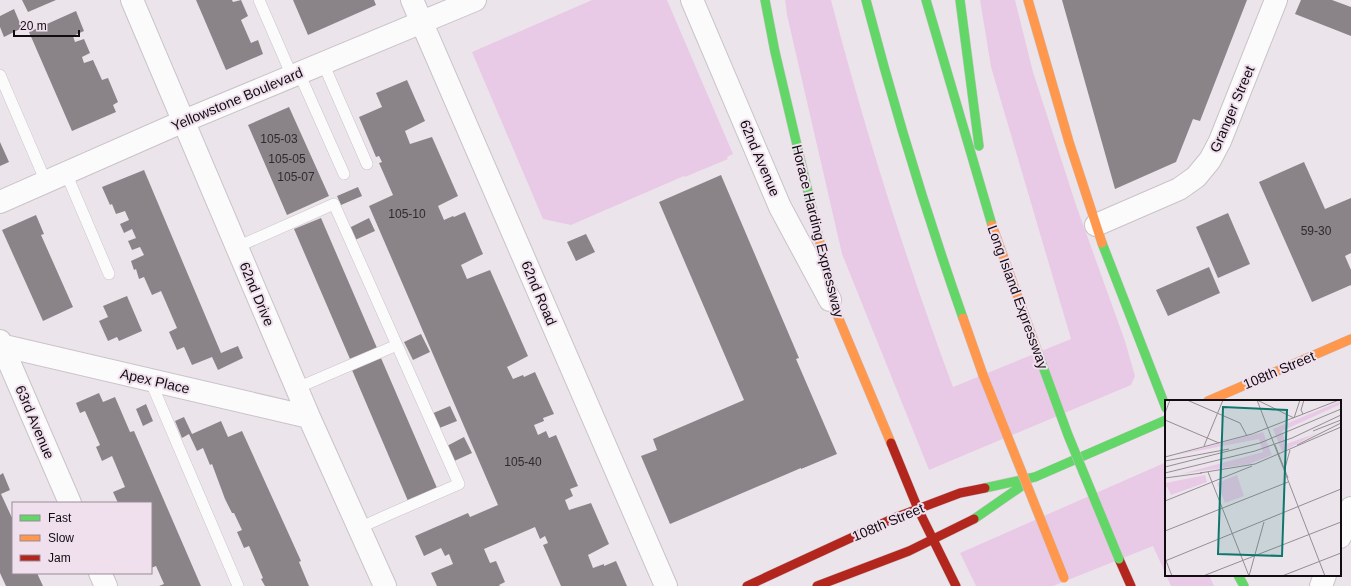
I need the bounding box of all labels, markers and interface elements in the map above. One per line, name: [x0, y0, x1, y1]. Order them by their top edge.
scale bar: [14, 12, 79, 38]
text: 20 m: [20, 19, 47, 33]
street label: Granger Street: [1207, 63, 1257, 155]
street label: Yellowstone Boulevard: [169, 64, 305, 134]
street label: 62nd Avenue: [737, 117, 783, 199]
house number: 105-03: [260, 132, 298, 146]
street label: Horace Harding Expressway: [789, 143, 847, 319]
house number: 105-05: [268, 152, 306, 166]
house number: 105-07: [277, 170, 315, 184]
house number: 105-10: [388, 207, 426, 221]
street label: Long Island Expressway: [985, 223, 1051, 371]
house number: 59-30: [1301, 224, 1332, 238]
street label: 62nd Road: [518, 258, 560, 328]
street label: 62nd Drive: [236, 260, 278, 328]
street label: 108th Street: [1241, 348, 1317, 392]
street label: Apex Place: [119, 365, 192, 397]
street label: 63rd Avenue: [12, 383, 58, 461]
inset map: [1165, 400, 1341, 576]
house number: 105-40: [504, 455, 542, 469]
street label: 108th Street: [850, 500, 926, 544]
legend: [12, 502, 152, 574]
text: Fast: [48, 511, 72, 525]
text: Slow: [48, 531, 74, 545]
text: Jam: [48, 551, 71, 565]

